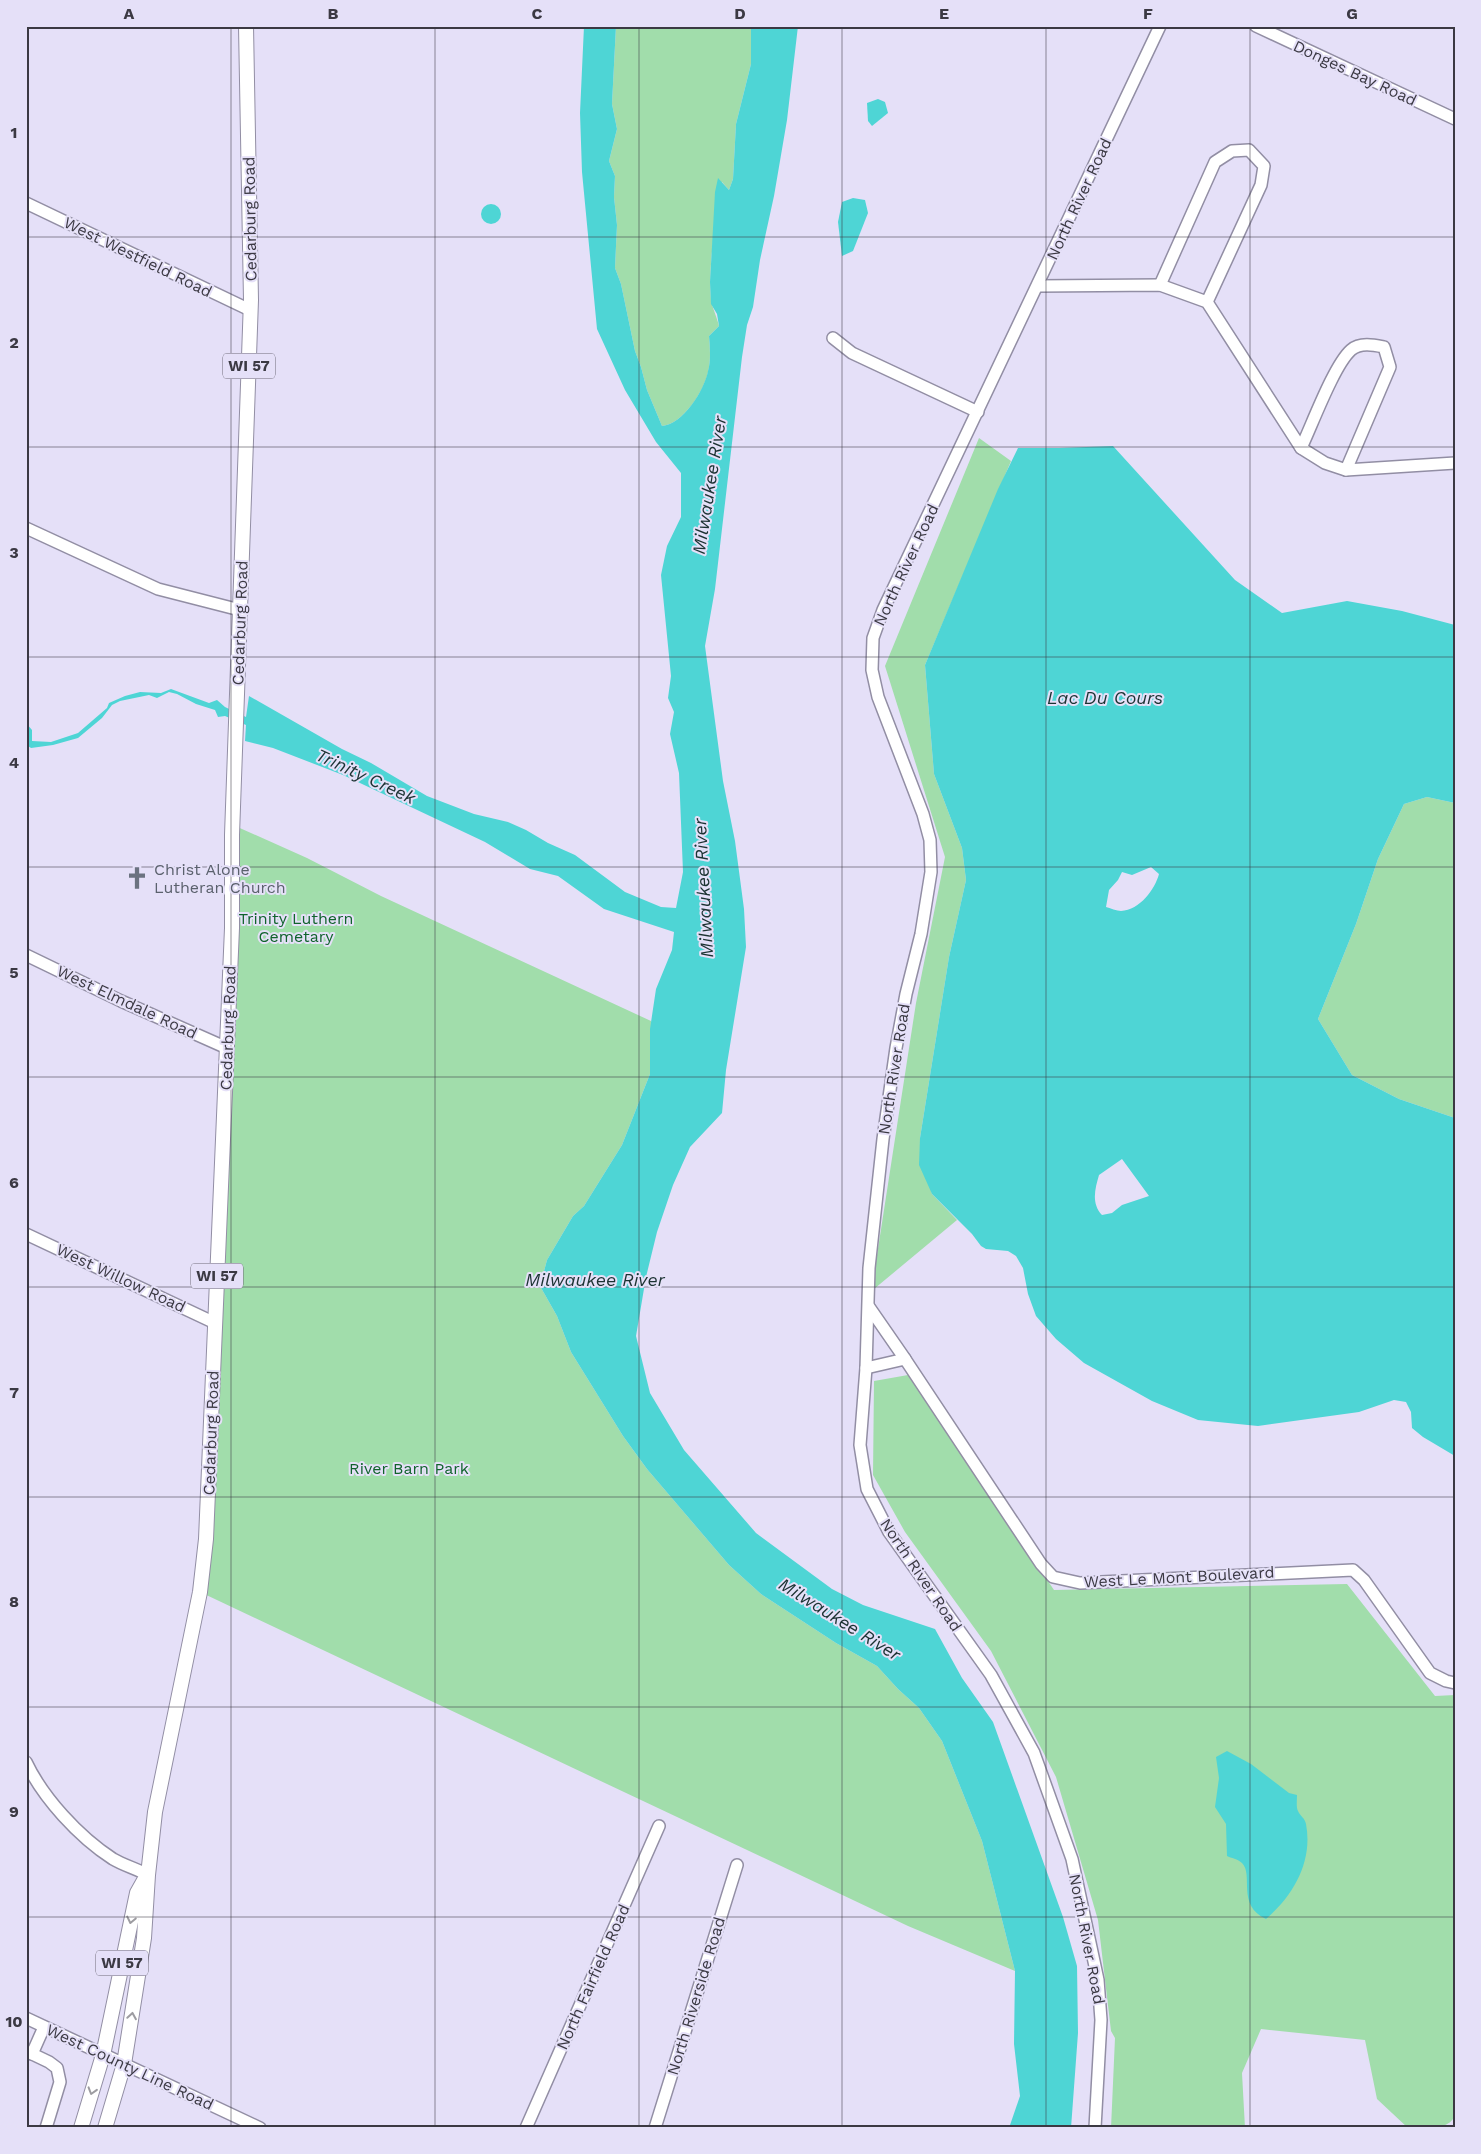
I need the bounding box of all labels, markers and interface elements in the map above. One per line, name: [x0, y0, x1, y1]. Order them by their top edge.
text: A: [124, 4, 135, 23]
text: B: [328, 4, 339, 23]
text: C: [532, 4, 543, 23]
text: D: [734, 4, 746, 23]
text: E: [939, 4, 949, 23]
text: F: [1143, 4, 1153, 23]
text: G: [1346, 4, 1358, 23]
street label: Donges Bay Road: [1290, 36, 1420, 110]
text: 1: [11, 123, 17, 142]
street label: North River Road: [1042, 135, 1116, 263]
street label: Cedarburg Road: [239, 156, 261, 282]
street label: West Westfield Road: [61, 213, 215, 301]
text: 2: [9, 333, 19, 352]
road number: WI 57: [223, 354, 275, 378]
water label: Milwaukee River: [688, 413, 730, 556]
street label: North River Road: [869, 501, 943, 629]
text: 3: [9, 543, 19, 562]
street label: Cedarburg Road: [228, 560, 252, 686]
water label: Lac Du Cours: [1047, 687, 1163, 708]
water label: Trinity Creek: [313, 744, 420, 809]
text: 4: [9, 753, 19, 772]
water label: Milwaukee River: [689, 817, 717, 958]
place label: Christ Alone Lutheran Church: [154, 860, 286, 897]
church icon: Christ Alone Lutheran Church: [124, 865, 150, 891]
park label: Trinity Luthern Cemetary: [238, 909, 354, 946]
street label: West Elmdale Road: [54, 961, 200, 1043]
text: 5: [9, 963, 19, 982]
street label: Cedarburg Road: [216, 965, 240, 1091]
street label: North River Road: [874, 1002, 914, 1136]
text: 6: [9, 1173, 19, 1192]
street label: West Willow Road: [53, 1240, 189, 1316]
road number: WI 57: [191, 1264, 243, 1288]
water label: Milwaukee River: [525, 1269, 666, 1290]
street label: Cedarburg Road: [199, 1370, 223, 1496]
text: 7: [9, 1383, 19, 1402]
park label: River Barn Park: [349, 1459, 469, 1478]
street label: North River Road: [876, 1515, 966, 1635]
street label: West Le Mont Boulevard: [1083, 1563, 1275, 1591]
water label: Milwaukee River: [775, 1573, 906, 1665]
text: 8: [9, 1592, 19, 1611]
text: 9: [9, 1802, 19, 1821]
street label: North River Road: [1065, 1872, 1109, 2006]
street label: North Fairfield Road: [552, 1901, 634, 2053]
one-way arrow: [126, 1915, 137, 1924]
street label: North Riverside Road: [663, 1915, 729, 2077]
road number: WI 57: [96, 1950, 148, 1976]
text: 10: [5, 2012, 23, 2031]
one-way arrow: [126, 2012, 136, 2021]
street label: West County Line Road: [43, 2020, 217, 2114]
one-way arrow: [88, 2087, 98, 2095]

